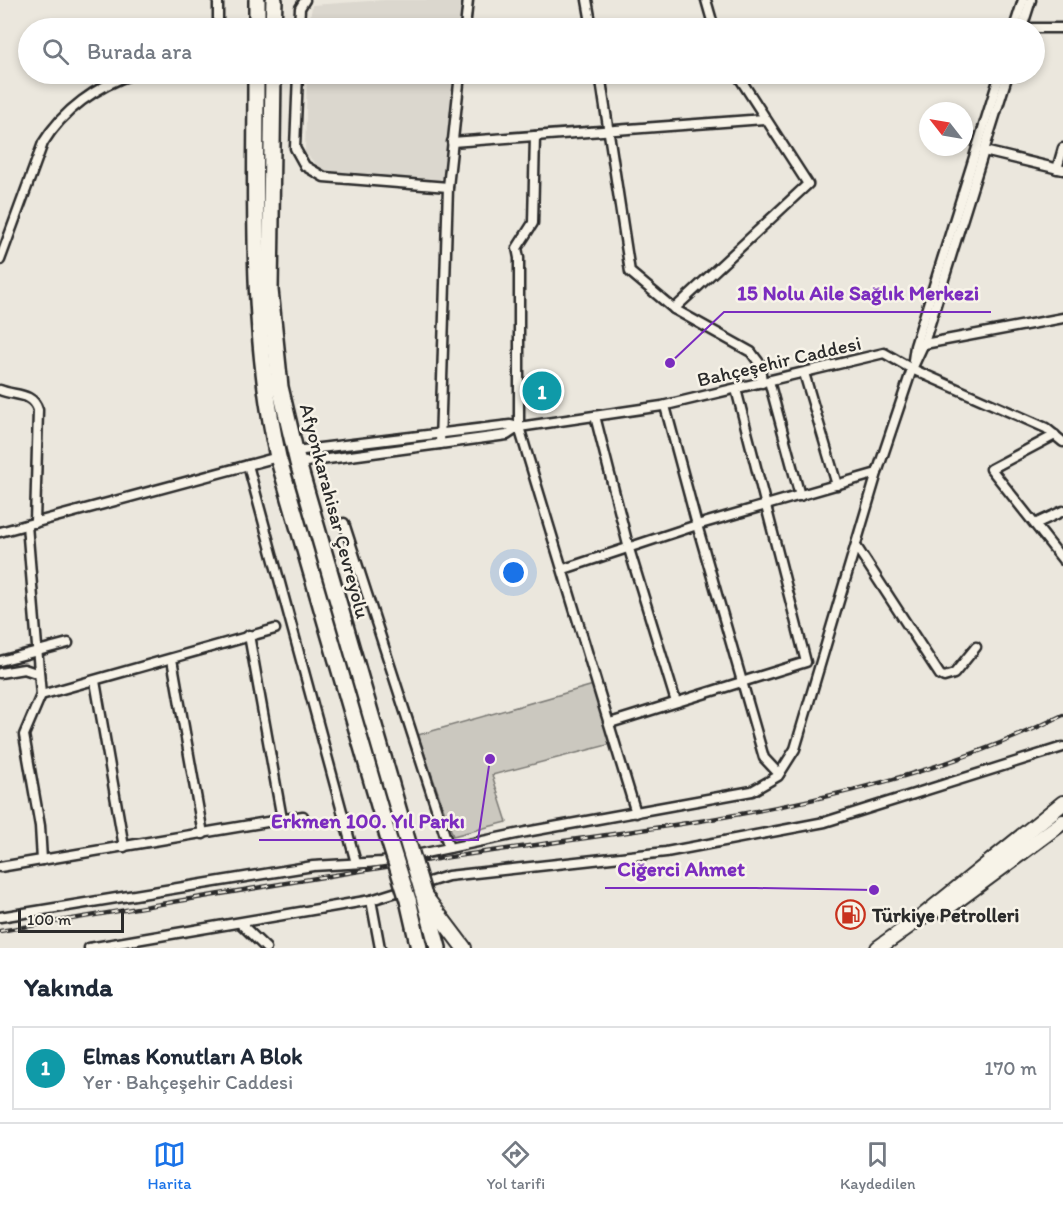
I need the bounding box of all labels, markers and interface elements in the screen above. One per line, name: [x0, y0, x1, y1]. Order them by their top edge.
search box: [18, 18, 1045, 84]
icon: search: [39, 35, 72, 68]
text: Burada ara: [87, 38, 192, 65]
north arrow: [919, 102, 973, 156]
callout: 15 Nolu Aile Sağlık Merkezi: [724, 273, 991, 312]
text: 15 Nolu Aile Sağlık Merkezi: [737, 280, 979, 306]
street label: Bahçeşehir Caddesi: [695, 330, 863, 392]
pin: 1: [522, 368, 562, 414]
street label: Afyonkarahisar Çevreyolu: [295, 401, 375, 621]
your location: [499, 558, 528, 587]
callout: Erkmen 100. Yıl Parkı: [259, 801, 478, 840]
text: Erkmen 100. Yıl Parkı: [271, 808, 465, 833]
callout: Ciğerci Ahmet: [605, 849, 756, 888]
text: Ciğerci Ahmet: [617, 856, 745, 882]
fuel station icon: Türkiye Petrolleri: [835, 899, 867, 931]
place label: Türkiye Petrolleri: [871, 903, 1019, 928]
scale bar: [18, 906, 124, 934]
text: 100 m: [27, 910, 71, 929]
text: Yakında: [24, 971, 113, 1003]
text: Elmas Konutları A Blok: [83, 1043, 302, 1070]
text: 1: [41, 1056, 50, 1080]
text: 170 m: [984, 1056, 1037, 1080]
text: Yer · Bahçeşehir Caddesi: [83, 1070, 293, 1094]
tab: Harita: [147, 1138, 192, 1193]
tab: Yol tarifi: [486, 1138, 545, 1193]
tab: Kaydedilen: [840, 1138, 916, 1193]

